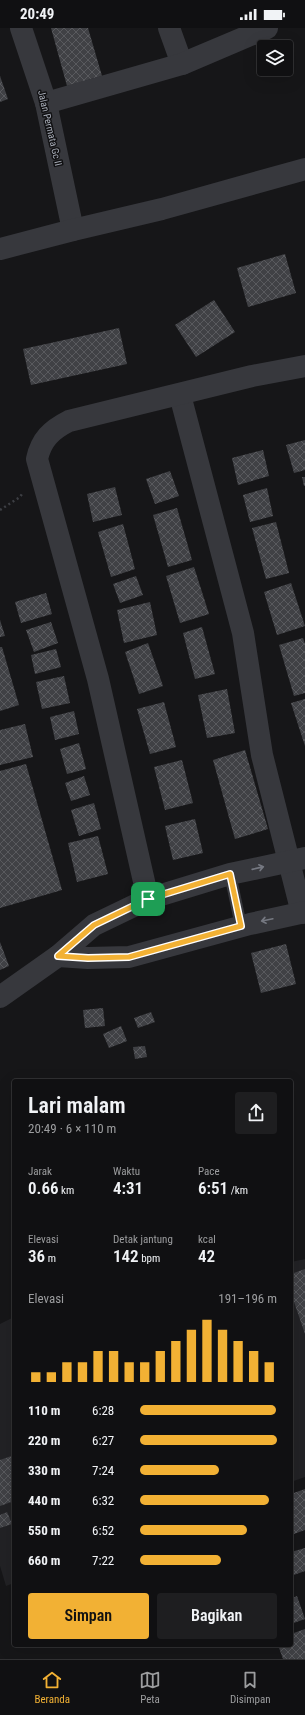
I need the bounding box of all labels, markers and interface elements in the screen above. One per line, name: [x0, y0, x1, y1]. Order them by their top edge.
text: 20:49: [20, 5, 54, 23]
map controls: [257, 40, 293, 76]
button: layers: [257, 40, 293, 76]
street label: Jalan Permata Gc II: [36, 89, 64, 167]
one-way arrow: [251, 864, 264, 872]
pin: [131, 882, 165, 916]
icon: arrive: [137, 888, 159, 910]
one-way arrow: [261, 917, 274, 925]
button: share: [235, 1092, 277, 1134]
text: Lari malam: [28, 1093, 126, 1118]
text: 20:49 · 6 × 110 m: [28, 1121, 116, 1136]
text: Jarak: [28, 1165, 52, 1178]
text: Waktu: [113, 1165, 140, 1178]
text: Pace: [198, 1165, 220, 1178]
text: 0.66: [28, 1178, 59, 1198]
text: 4:31: [113, 1178, 143, 1198]
text: 6:51: [198, 1178, 228, 1198]
text: km: [59, 1184, 74, 1197]
text: /km: [228, 1184, 248, 1197]
text: Elevasi: [28, 1233, 59, 1246]
text: Detak jantung: [113, 1233, 173, 1246]
text: kcal: [198, 1233, 216, 1246]
text: 36: [28, 1246, 45, 1266]
text: 142: [113, 1246, 139, 1266]
text: 42: [198, 1246, 215, 1266]
text: m: [45, 1252, 56, 1265]
text: bpm: [139, 1252, 160, 1265]
text: Elevasi: [28, 1291, 64, 1306]
text: 191–196 m: [218, 1291, 277, 1306]
text: 110 m: [28, 1403, 60, 1418]
text: 6:28: [92, 1403, 114, 1418]
text: 220 m: [28, 1433, 60, 1448]
text: 6:27: [92, 1433, 114, 1448]
text: 330 m: [28, 1463, 60, 1478]
text: 7:24: [92, 1463, 114, 1478]
text: 440 m: [28, 1493, 60, 1508]
text: 6:32: [92, 1493, 114, 1508]
text: 550 m: [28, 1523, 60, 1538]
text: 6:52: [92, 1523, 114, 1538]
text: 660 m: [28, 1553, 60, 1568]
text: 7:22: [92, 1553, 114, 1568]
button: Simpan: [28, 1593, 149, 1639]
button: Bagikan: [157, 1593, 277, 1639]
tab: Beranda: [34, 1669, 70, 1706]
tab: Peta: [139, 1669, 161, 1706]
tab: Disimpan: [230, 1669, 271, 1706]

